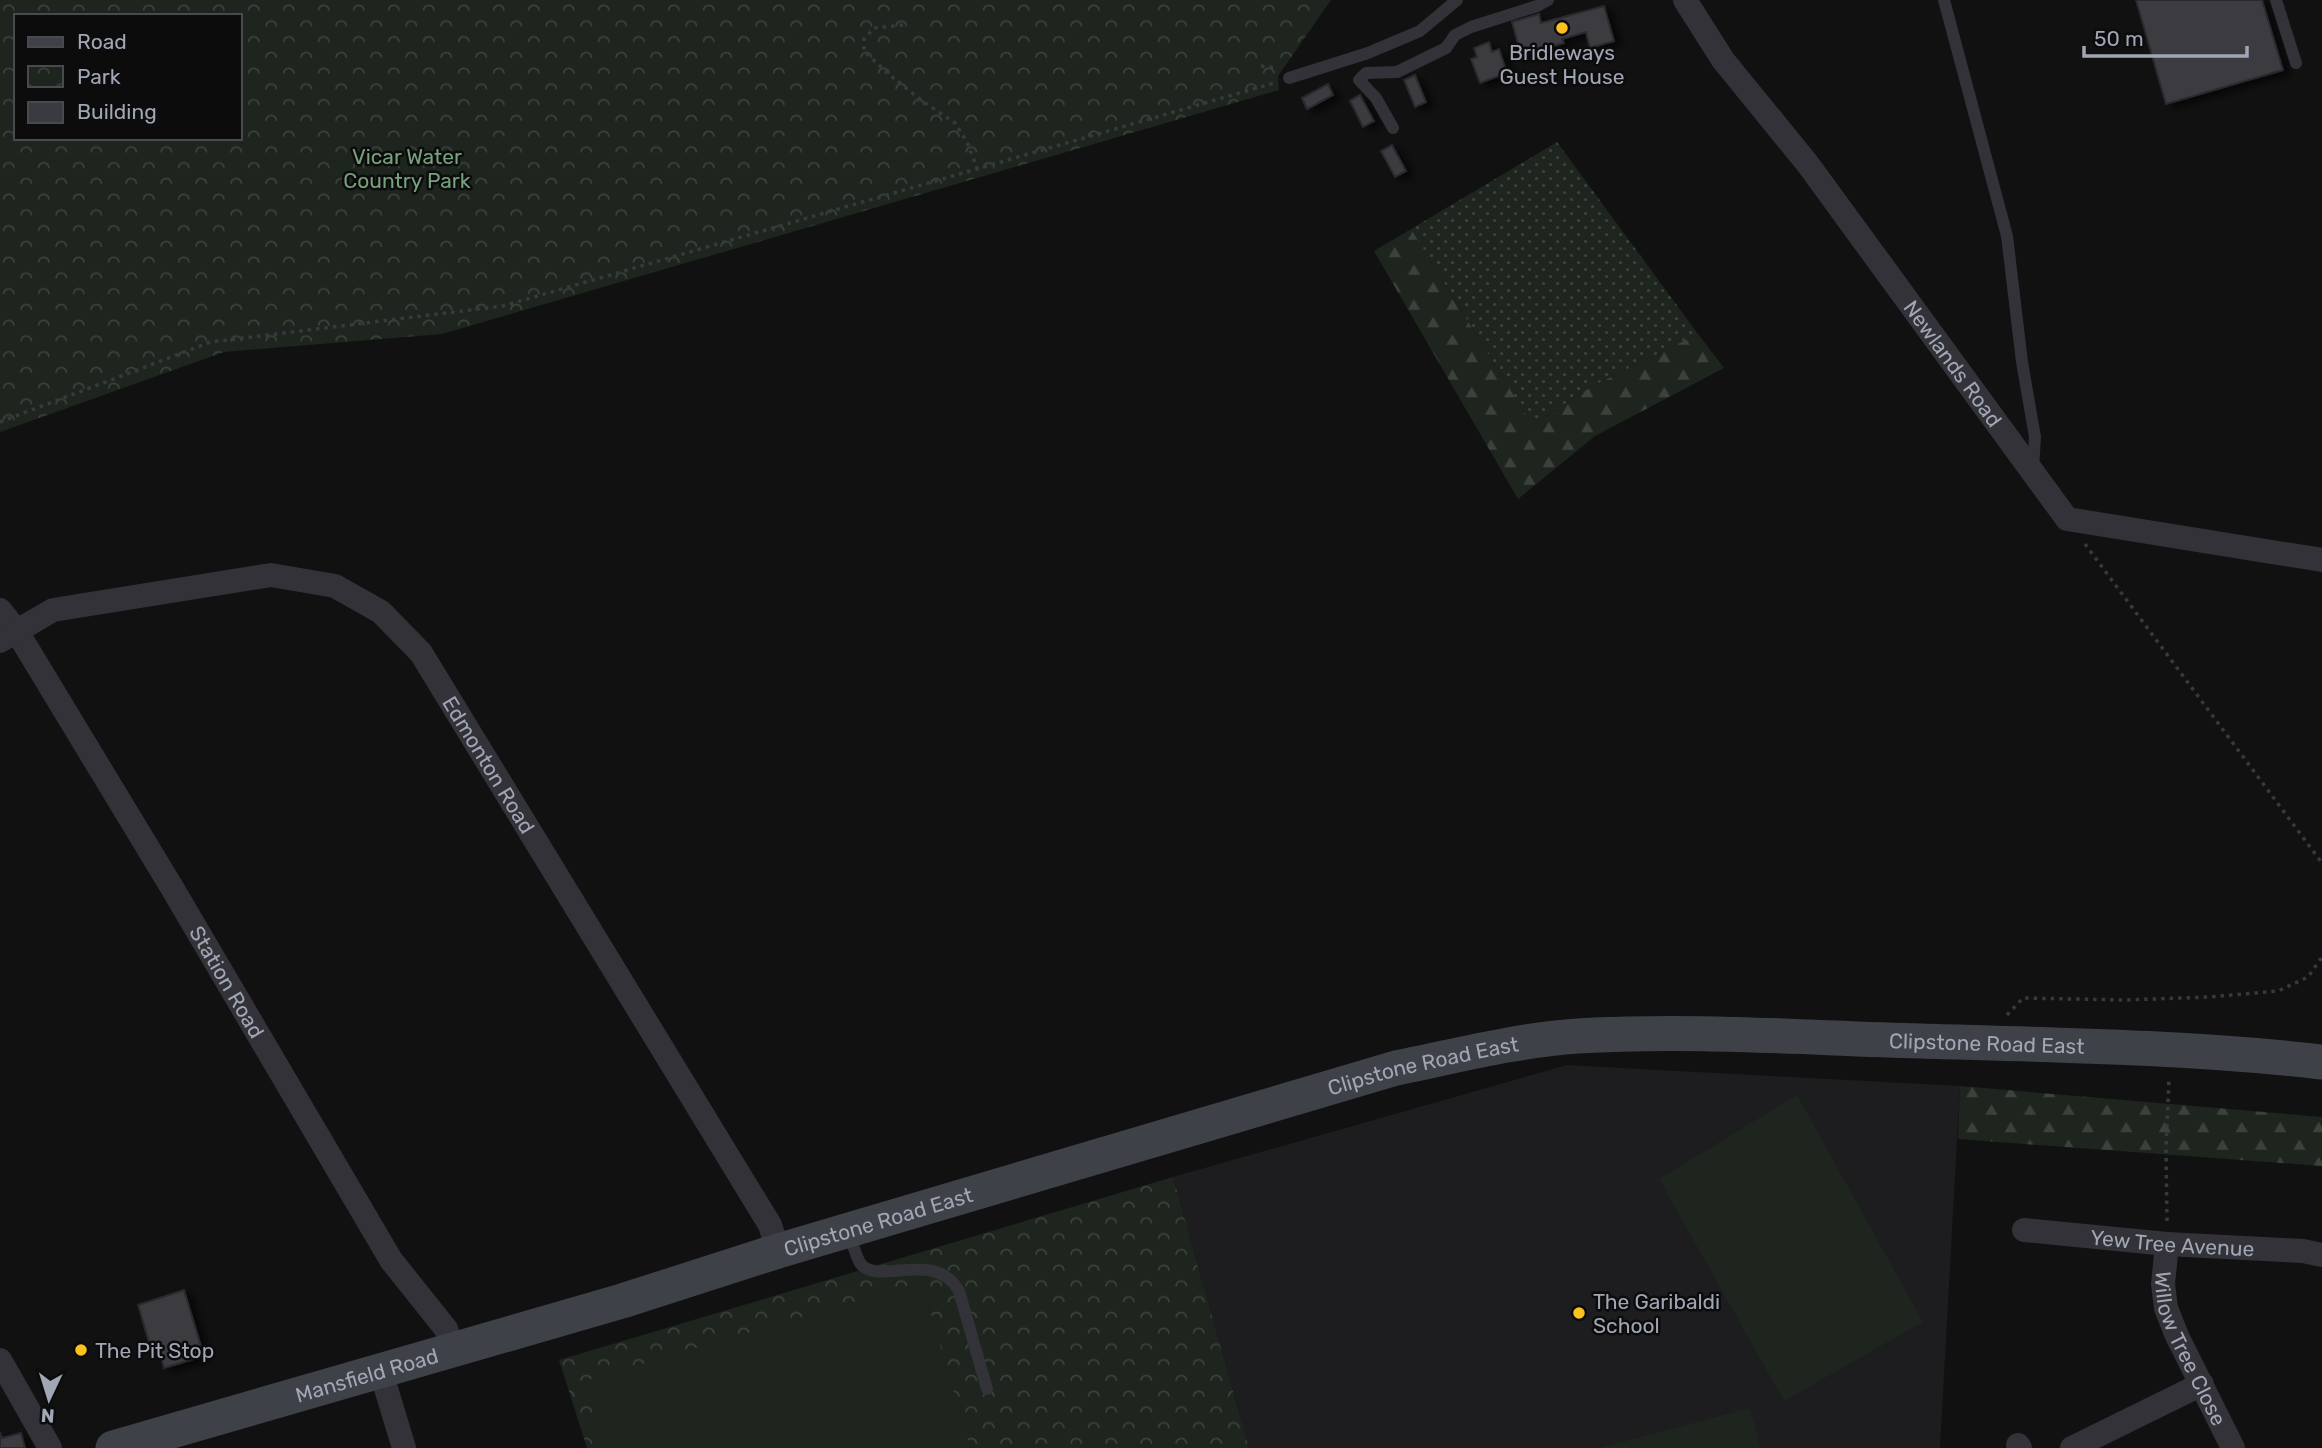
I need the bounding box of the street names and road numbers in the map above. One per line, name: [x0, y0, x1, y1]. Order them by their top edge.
street label: Newlands Road: [1899, 295, 2008, 431]
street label: Edmonton Road: [438, 691, 540, 838]
street label: Station Road: [185, 921, 270, 1042]
street label: Clipstone Road East: [1889, 1028, 2085, 1058]
street label: Clipstone Road East: [1324, 1031, 1520, 1100]
street label: Clipstone Road East: [781, 1182, 975, 1261]
street label: Yew Tree Avenue: [2089, 1224, 2255, 1261]
street label: Willow Tree Close: [2150, 1270, 2232, 1429]
street label: Mansfield Road: [292, 1342, 441, 1407]

